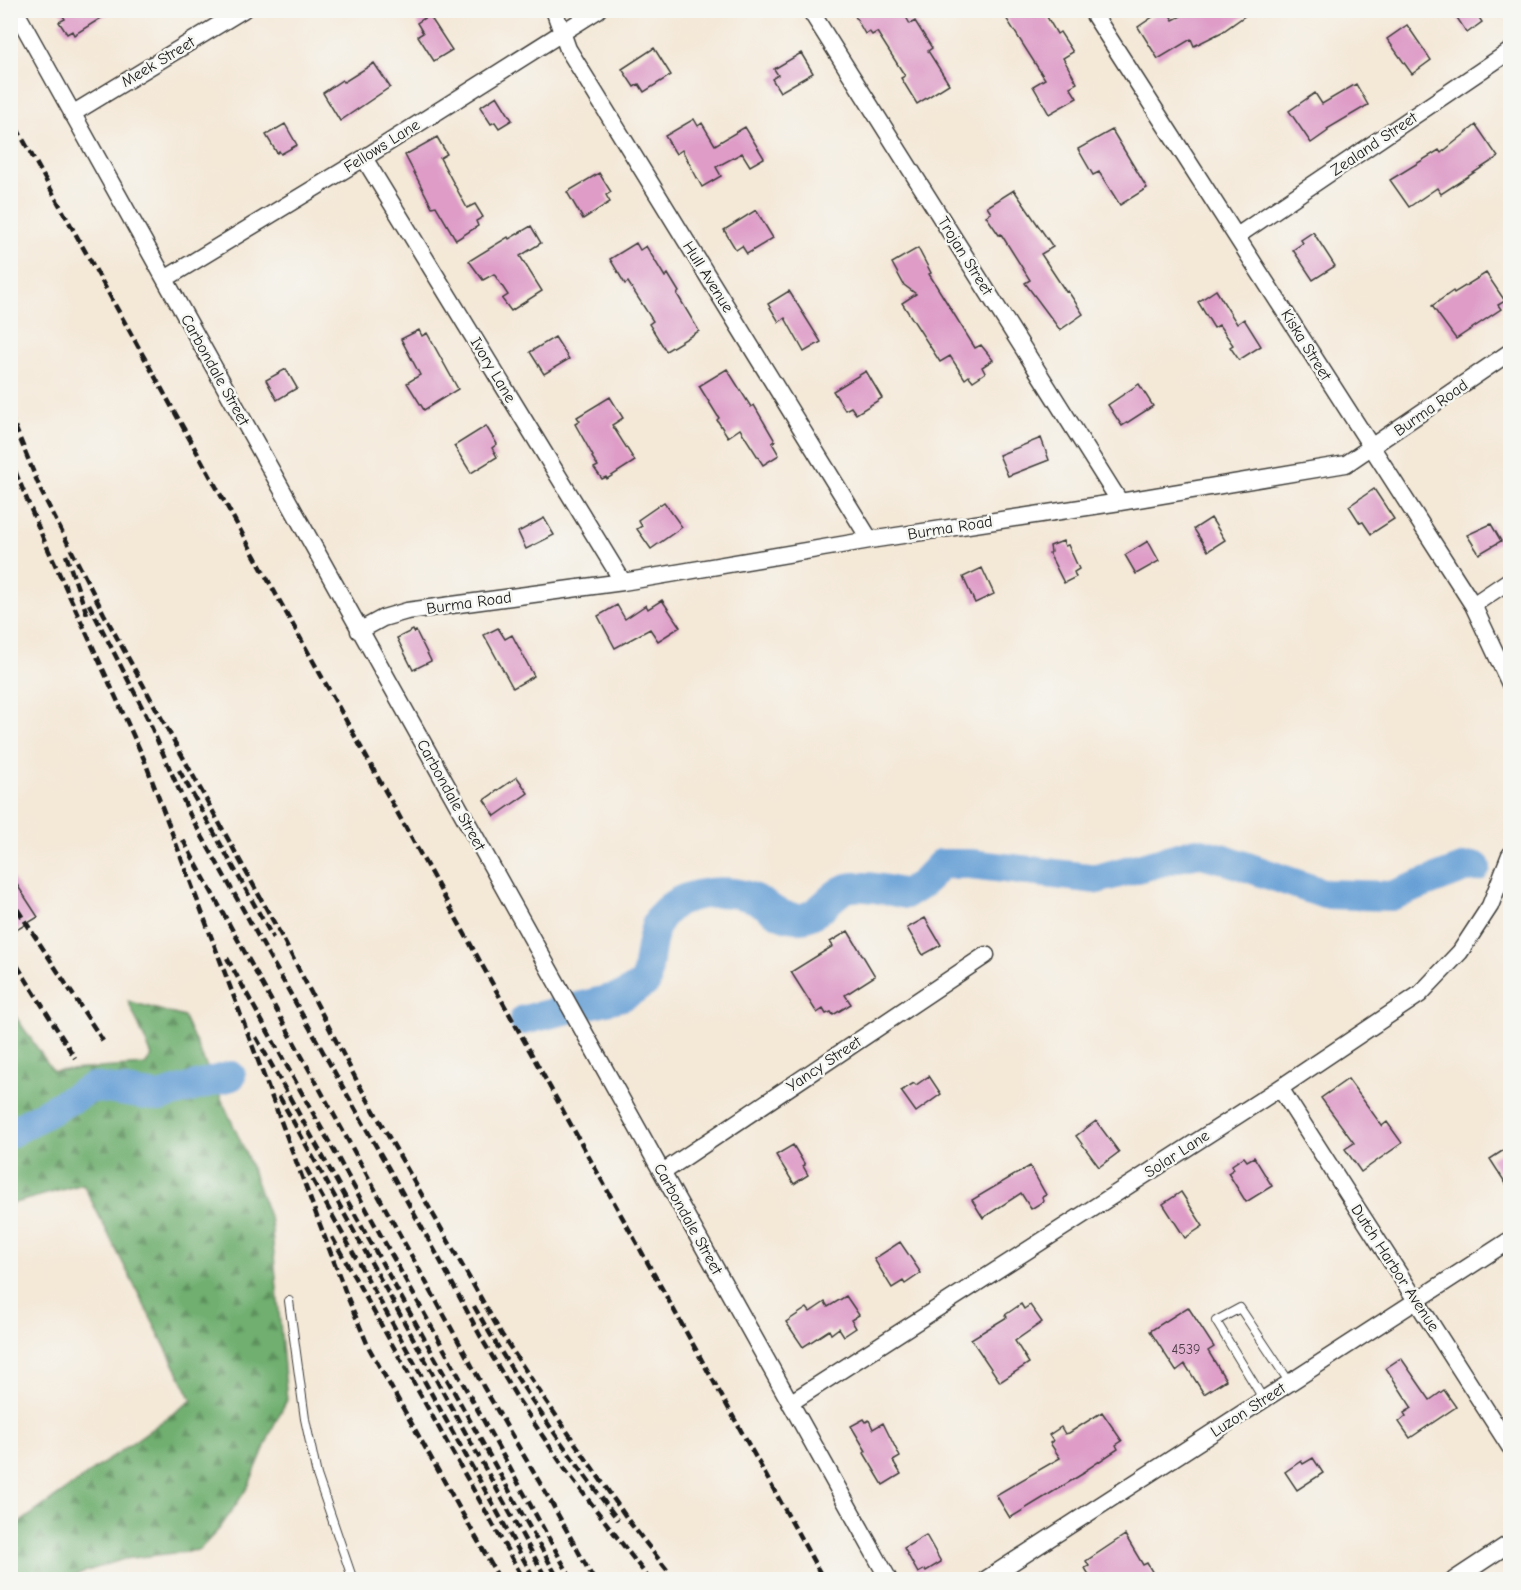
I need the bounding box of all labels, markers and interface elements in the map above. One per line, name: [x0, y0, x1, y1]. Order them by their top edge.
street label: Meek Street: [118, 33, 198, 91]
street label: Zealand Street: [1327, 108, 1421, 179]
street label: Fellows Lane: [341, 116, 423, 176]
street label: Trojan Street: [934, 213, 996, 299]
street label: Hull Avenue: [679, 238, 737, 316]
street label: Kiska Street: [1277, 306, 1335, 384]
street label: Carbondale Street: [177, 311, 253, 429]
street label: Ivory Lane: [467, 334, 519, 406]
street label: Burma Road: [1391, 376, 1471, 440]
street label: Burma Road: [906, 512, 994, 544]
street label: Burma Road: [425, 588, 513, 618]
street label: Carbondale Street: [413, 736, 489, 854]
street label: Yancy Street: [783, 1032, 865, 1095]
street label: Solar Lane: [1141, 1126, 1213, 1182]
street label: Carbondale Street: [650, 1160, 726, 1278]
street label: Dutch Harbor Avenue: [1347, 1201, 1443, 1335]
house number: 4539: [1172, 1341, 1200, 1358]
street label: Luzon Street: [1207, 1379, 1289, 1441]

